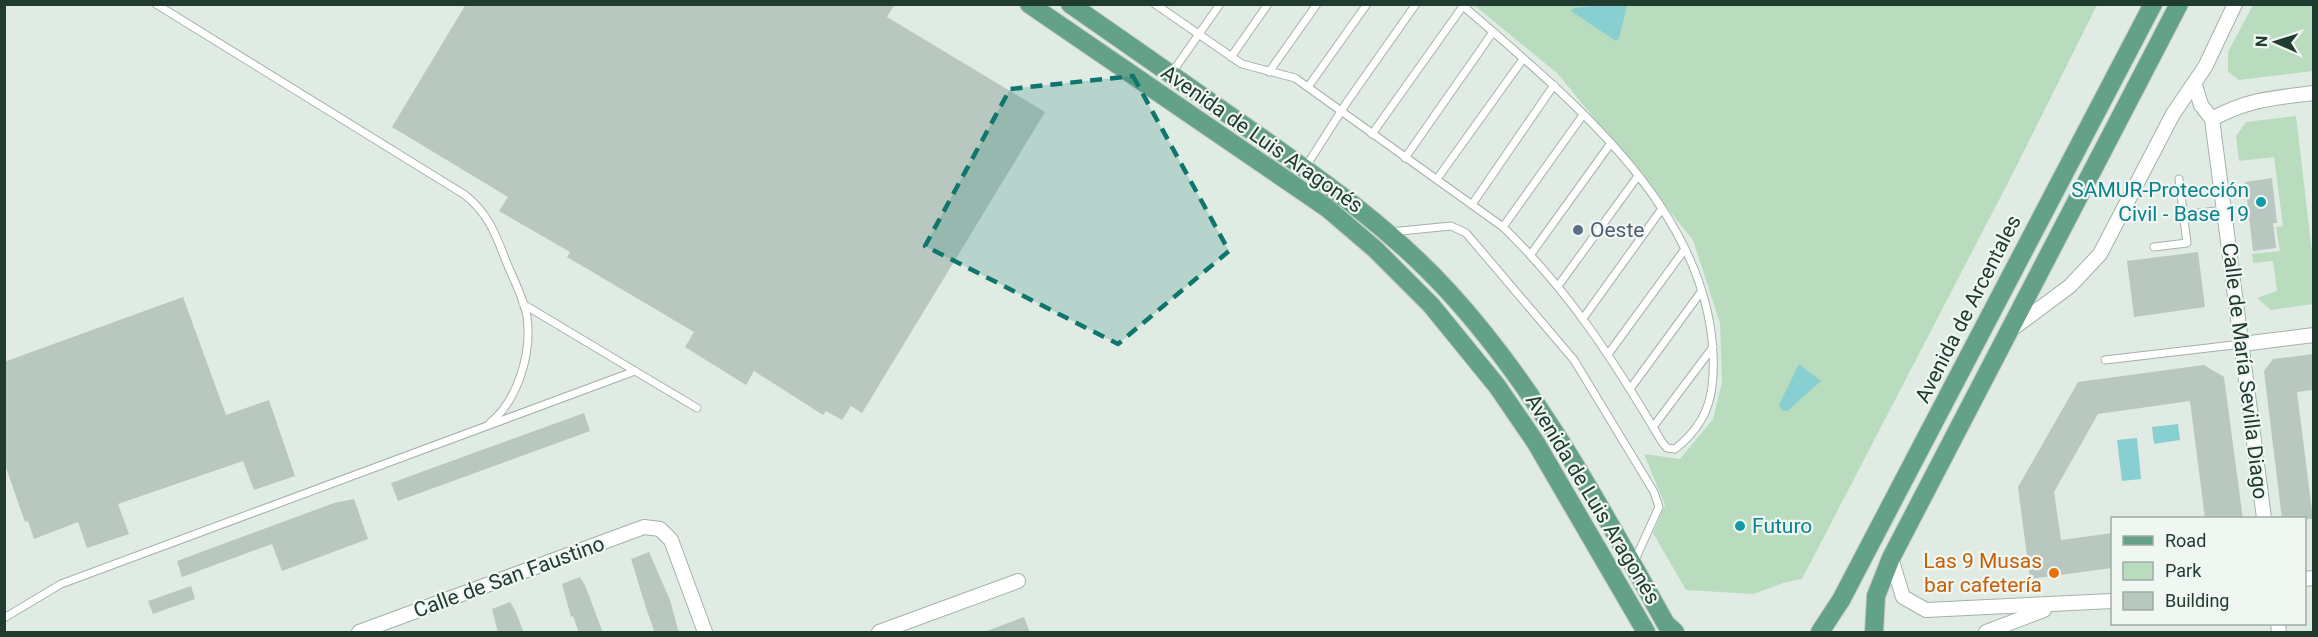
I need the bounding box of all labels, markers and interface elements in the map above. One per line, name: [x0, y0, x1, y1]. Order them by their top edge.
north arrow: [2246, 12, 2306, 72]
text: N: [2252, 35, 2271, 47]
street label: Avenida de Luis Aragonés: [1157, 60, 1367, 218]
place label: SAMUR-Protección Civil - Base 19: [2071, 178, 2249, 226]
marker: SAMUR-Protección Civil - Base 19: [2254, 195, 2268, 209]
street label: Avenida de Arcentales: [1910, 211, 2026, 407]
place label: Oeste: [1590, 218, 1644, 242]
marker: Oeste: [1571, 223, 1585, 237]
street label: Calle de María Sevilla Diago: [2217, 241, 2273, 501]
street label: Avenida de Luis Aragonés: [1521, 390, 1665, 608]
place label: Futuro: [1752, 514, 1812, 538]
legend: [2111, 517, 2306, 625]
marker: Futuro: [1733, 519, 1747, 533]
text: Road: [2165, 530, 2206, 551]
street label: Calle de San Faustino: [410, 531, 608, 623]
place label: Las 9 Musas bar cafetería: [1923, 549, 2042, 597]
text: Park: [2165, 560, 2202, 581]
marker: Las 9 Musas bar cafetería: [2047, 566, 2061, 580]
text: Building: [2165, 590, 2229, 611]

